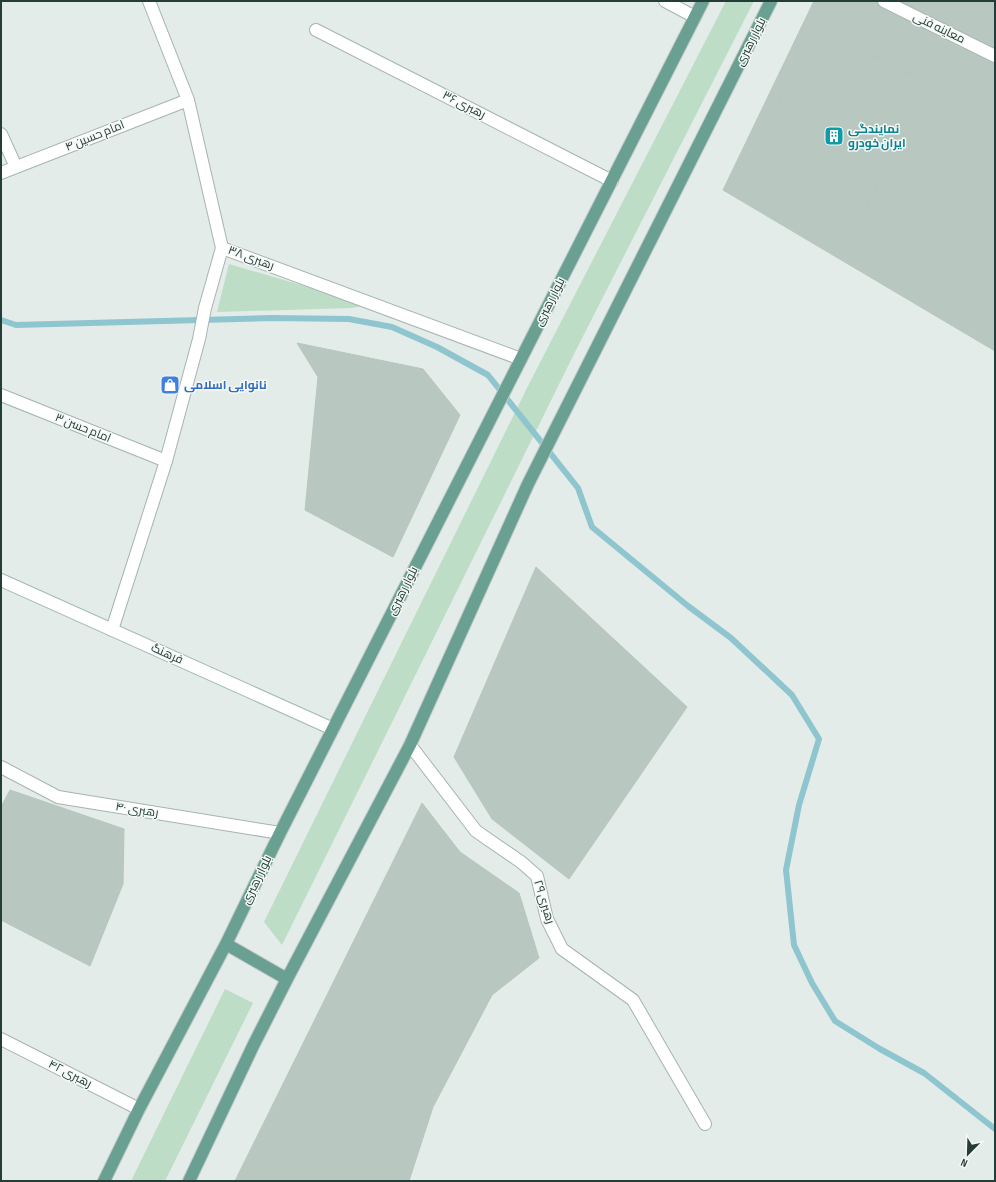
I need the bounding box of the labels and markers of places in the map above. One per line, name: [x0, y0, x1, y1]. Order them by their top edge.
place label: نمایندگی ایران خودرو: [848, 122, 906, 151]
building icon: نمایندگی ایران خودرو: [823, 125, 845, 147]
shop icon: نانوایی اسلامی: [159, 374, 181, 396]
place label: نانوایی اسلامی: [184, 378, 267, 393]

